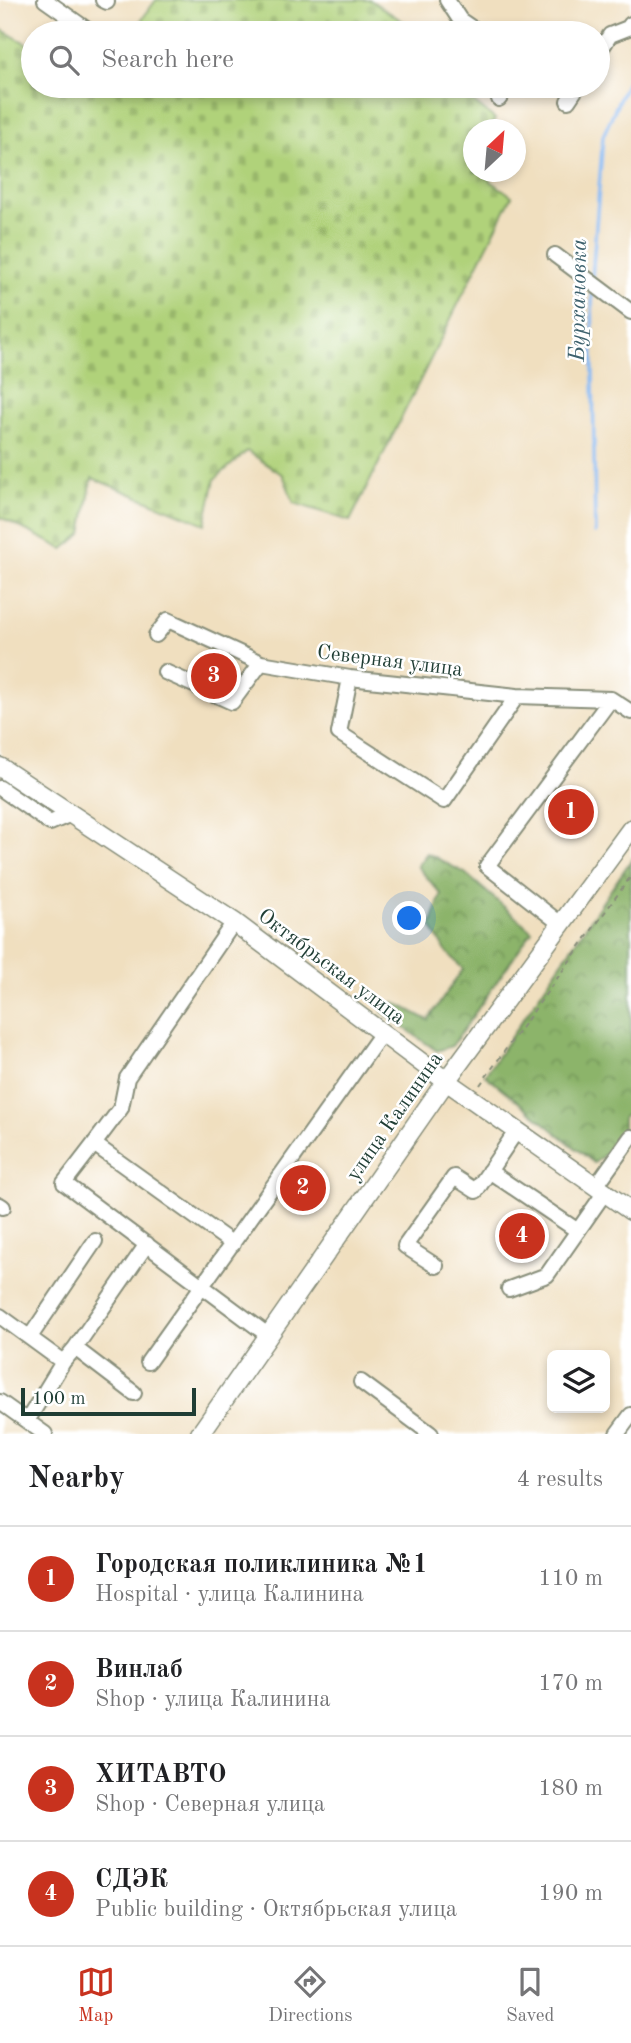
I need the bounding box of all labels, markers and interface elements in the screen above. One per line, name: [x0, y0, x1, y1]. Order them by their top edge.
search box: [21, 21, 610, 98]
icon: search: [45, 41, 83, 79]
text: Search here: [101, 47, 234, 73]
north arrow: [463, 119, 526, 182]
water label: Бурхановка: [566, 238, 592, 363]
street label: Северная улица: [316, 642, 464, 681]
pin: 3: [191, 650, 237, 702]
pin: 1: [548, 786, 594, 838]
your location: [392, 901, 426, 935]
street label: Октябрьская улица: [254, 905, 408, 1029]
street label: улица Калинина: [343, 1049, 447, 1185]
pin: 2: [280, 1162, 326, 1214]
pin: 4: [499, 1210, 545, 1262]
map controls: [547, 1350, 610, 1413]
button: layers: [547, 1350, 610, 1413]
scale bar: [21, 1385, 196, 1417]
text: 100 m: [32, 1390, 85, 1409]
text: Nearby: [28, 1464, 125, 1494]
text: 4 results: [517, 1468, 603, 1491]
text: Городская поликлиника №1: [95, 1552, 428, 1578]
text: 1: [44, 1567, 58, 1590]
text: 110 m: [538, 1567, 603, 1590]
text: Hospital · улица Калинина: [95, 1583, 364, 1606]
text: Винлаб: [95, 1657, 183, 1683]
text: 2: [44, 1672, 58, 1695]
text: 170 m: [538, 1672, 603, 1695]
text: Shop · улица Калинина: [95, 1688, 331, 1711]
text: ХИТАВТО: [95, 1762, 227, 1788]
text: 3: [44, 1777, 58, 1800]
text: 180 m: [538, 1777, 603, 1800]
text: Shop · Северная улица: [95, 1793, 325, 1816]
text: СДЭК: [95, 1867, 168, 1893]
text: 4: [44, 1882, 58, 1905]
text: 190 m: [538, 1882, 603, 1905]
text: Public building · Октябрьская улица: [95, 1898, 457, 1921]
tab: Map: [77, 1963, 115, 2028]
tab: Directions: [268, 1963, 353, 2028]
tab: Saved: [506, 1963, 554, 2028]

